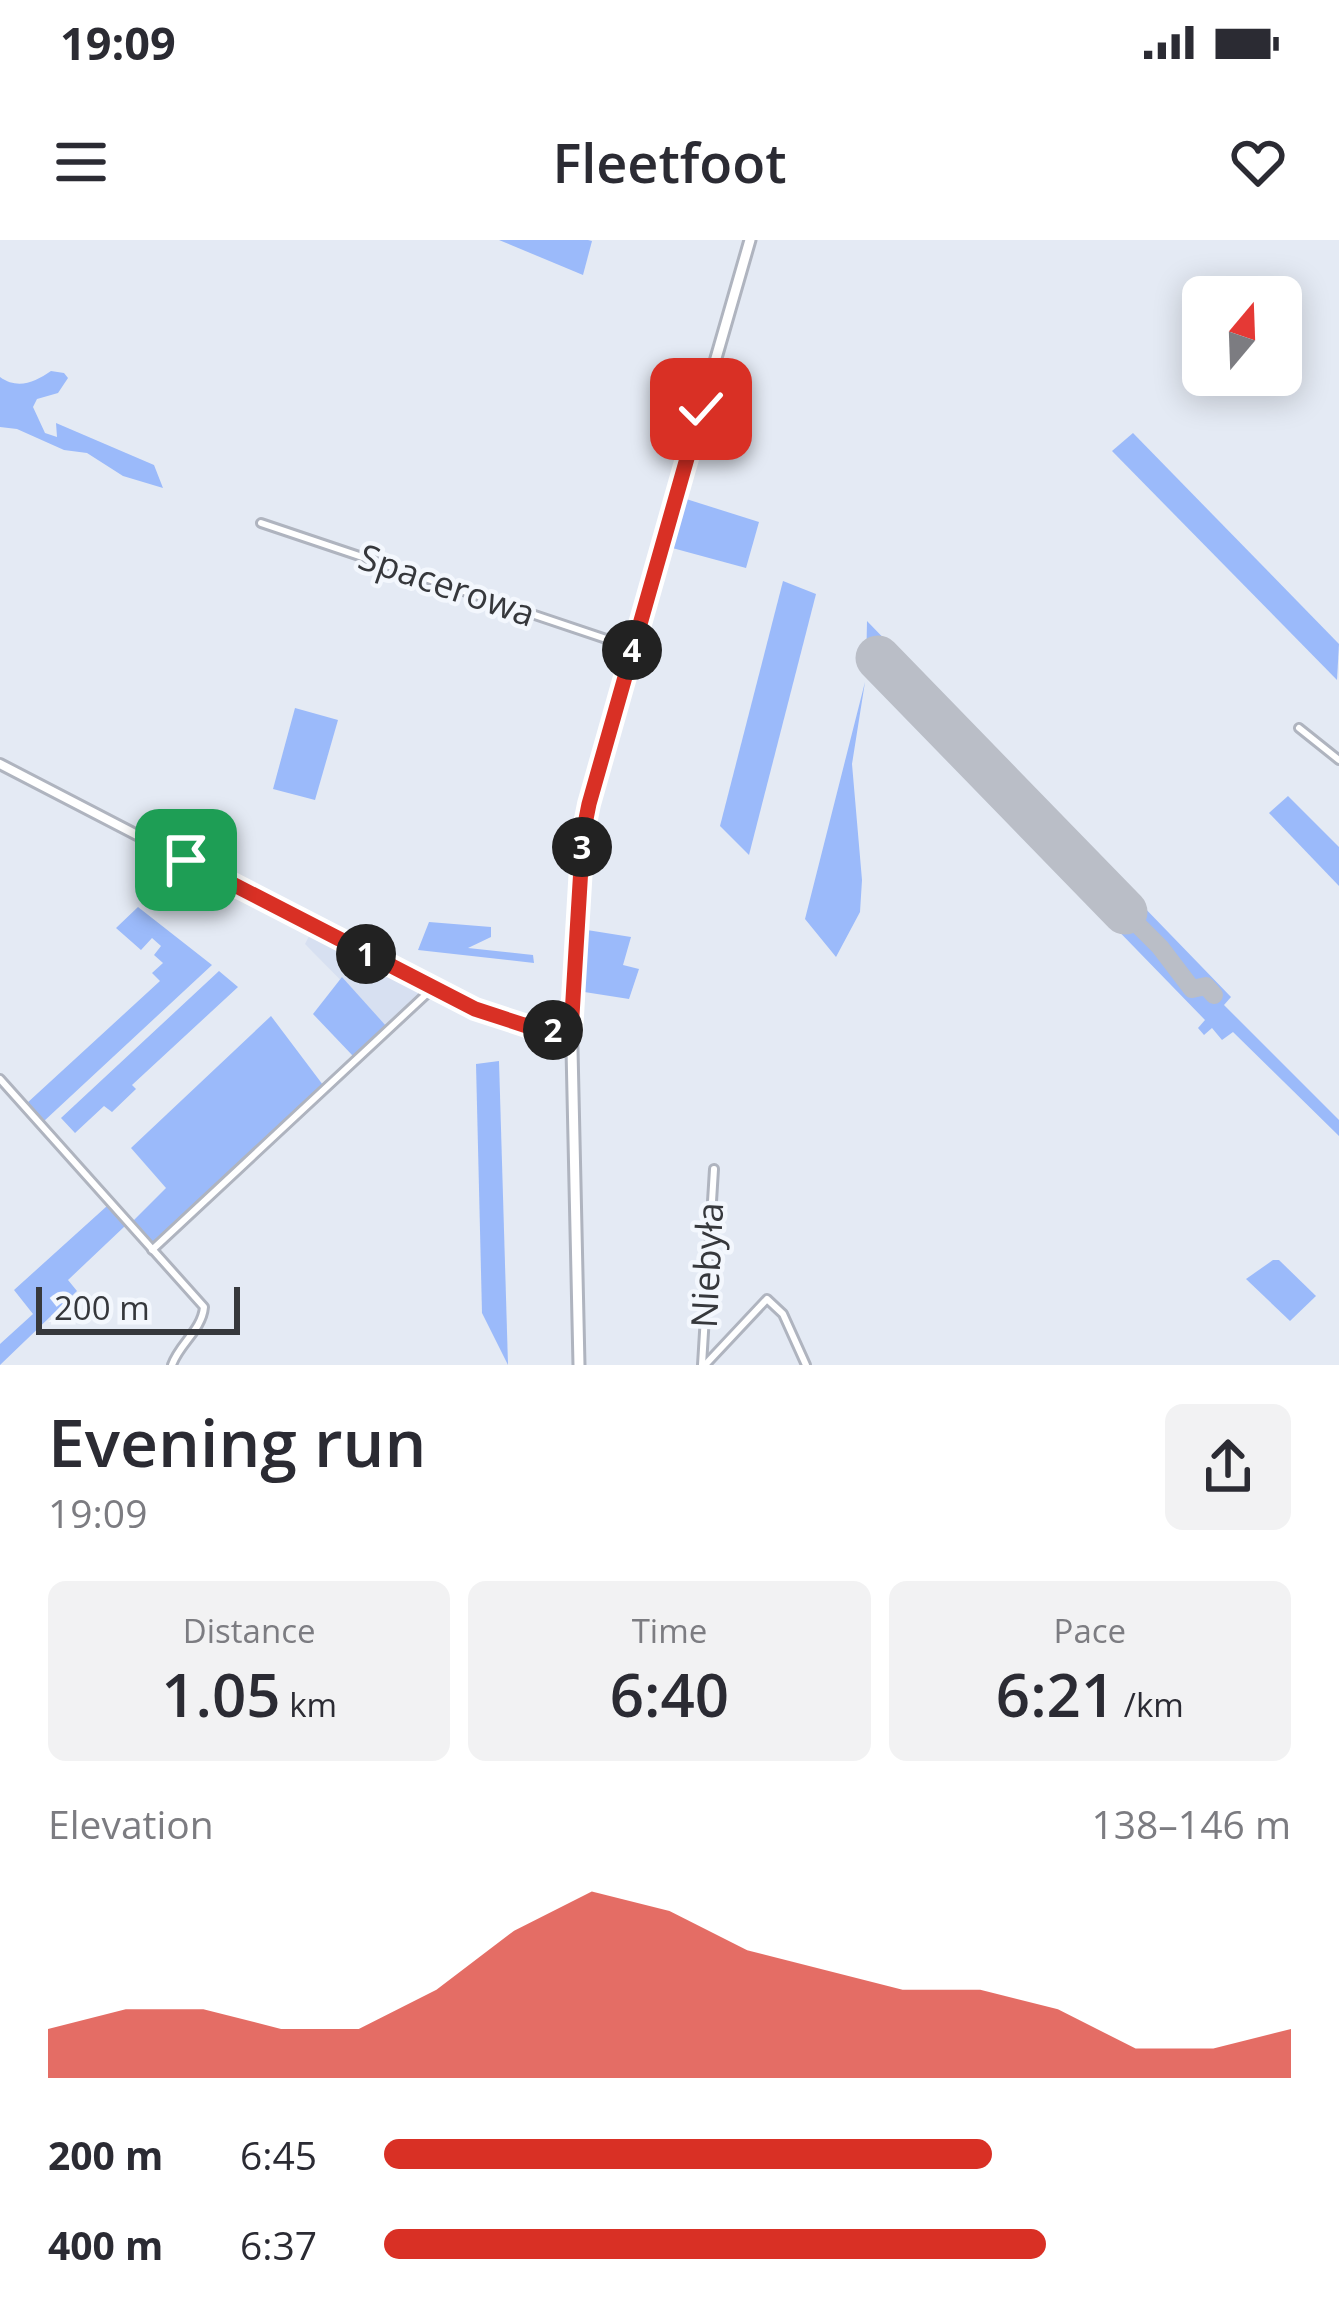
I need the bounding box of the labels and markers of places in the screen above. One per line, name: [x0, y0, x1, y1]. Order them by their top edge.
pin: [650, 358, 752, 460]
pin: 4: [602, 620, 662, 680]
pin: [135, 809, 237, 911]
pin: 3: [552, 817, 612, 877]
pin: 1: [336, 924, 396, 984]
pin: 2: [523, 1000, 583, 1060]

